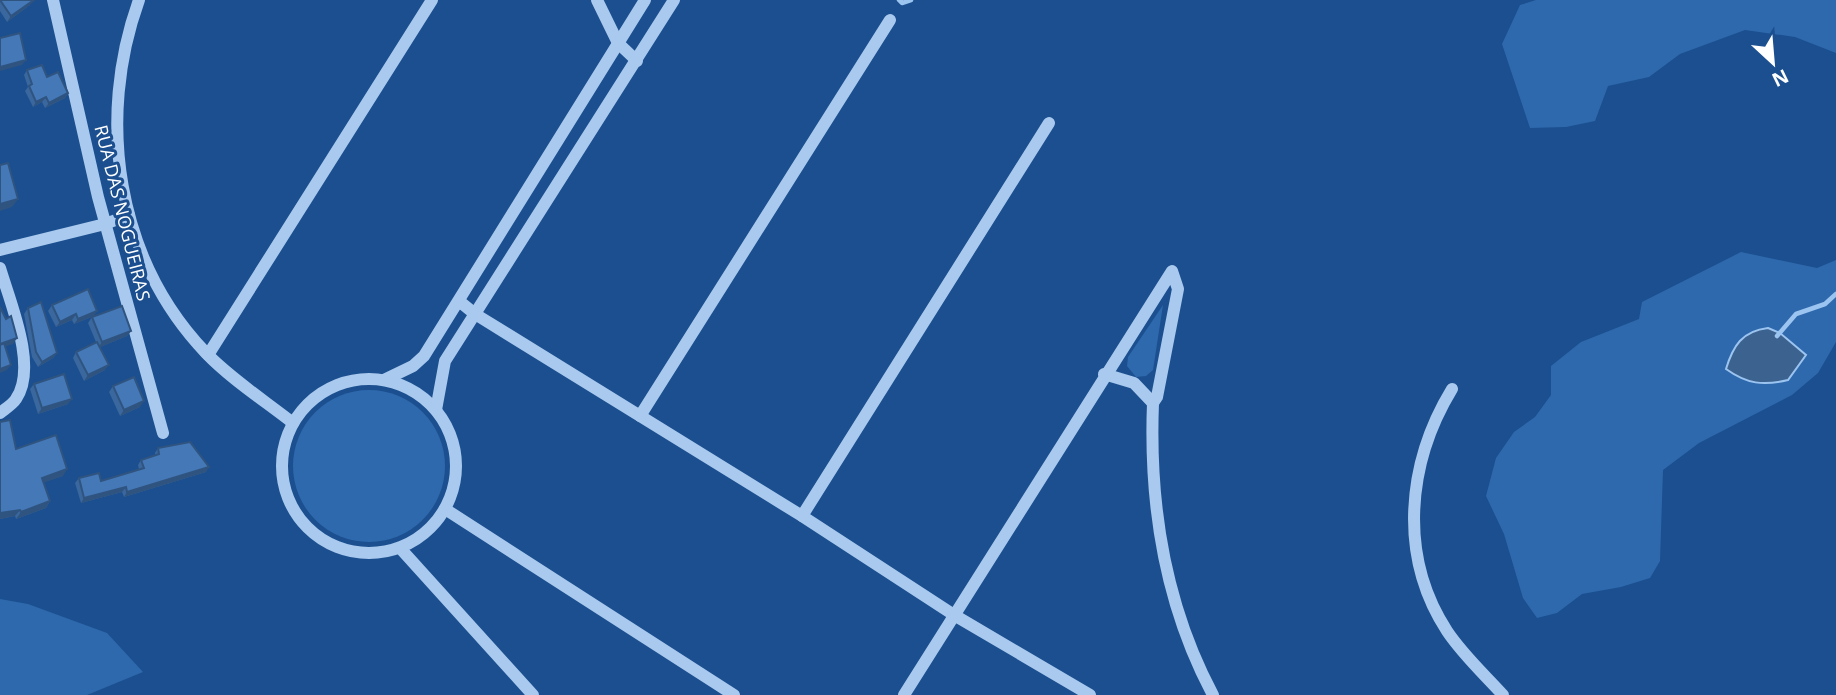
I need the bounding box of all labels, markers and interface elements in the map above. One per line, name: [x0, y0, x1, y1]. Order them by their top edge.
north arrow: [1738, 28, 1808, 98]
text: N: [1768, 63, 1793, 93]
street label: RUA DAS NOGUEIRAS: [90, 122, 156, 303]

